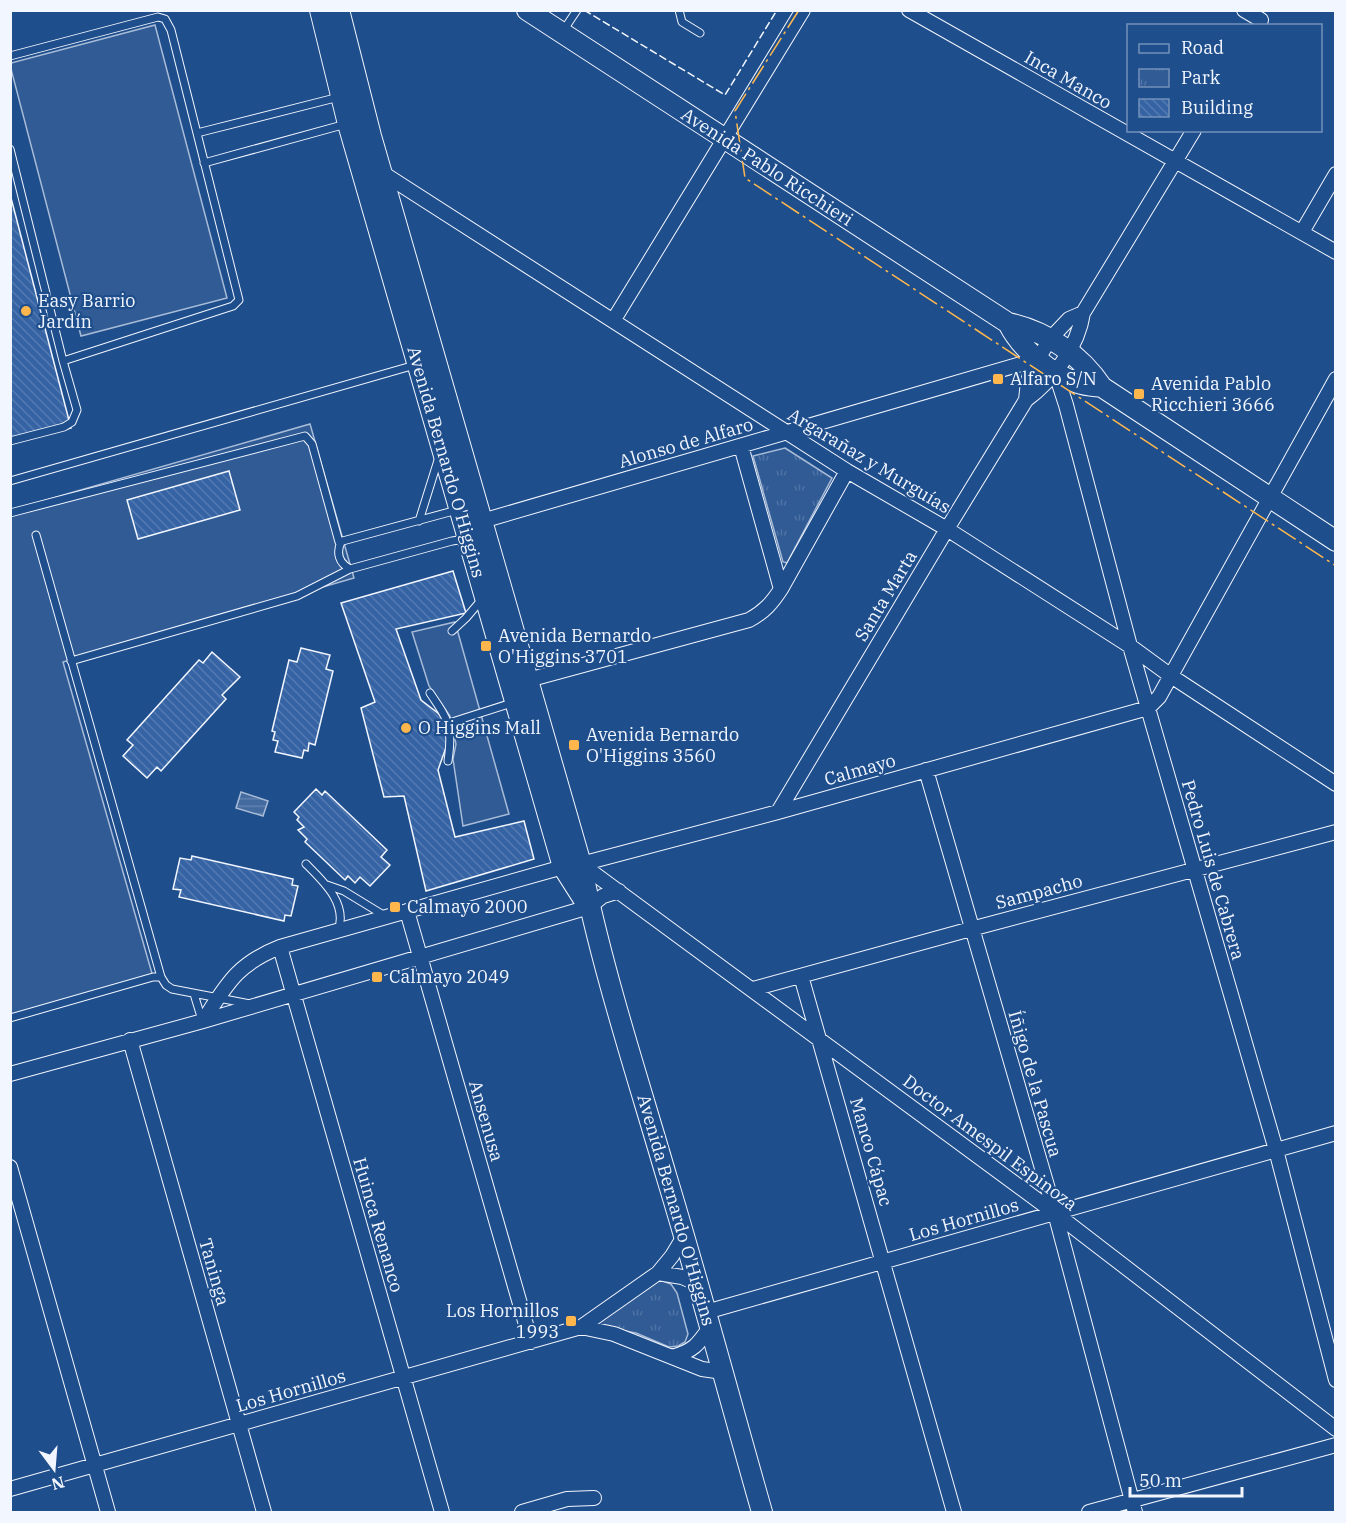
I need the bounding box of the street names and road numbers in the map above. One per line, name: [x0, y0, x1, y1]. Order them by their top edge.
street label: Inca Manco: [1020, 45, 1116, 114]
street label: Avenida Pablo Ricchieri: [677, 102, 858, 231]
street label: Avenida Bernardo O'Higgins: [402, 343, 491, 580]
street label: Argarañaz y Murguías: [784, 403, 955, 518]
street label: Alonso de Alfaro: [616, 412, 756, 473]
street label: Santa Marta: [849, 546, 922, 645]
street label: Calmayo: [822, 748, 898, 791]
street label: Pedro Luis de Cabrera: [1177, 777, 1250, 963]
street label: Sampacho: [993, 869, 1085, 914]
street label: Íñigo de la Pascua: [1004, 1008, 1067, 1160]
street label: Doctor Amespil Espinoza: [898, 1069, 1082, 1216]
street label: Ansenusa: [464, 1078, 509, 1164]
street label: Avenida Bernardo O'Higgins: [632, 1091, 721, 1328]
street label: Manco Cápac: [845, 1095, 898, 1209]
street label: Huinca Renanco: [348, 1155, 409, 1295]
street label: Los Hornillos: [906, 1193, 1021, 1246]
street label: Taninga: [194, 1235, 235, 1308]
street label: Los Hornillos: [233, 1364, 348, 1417]

